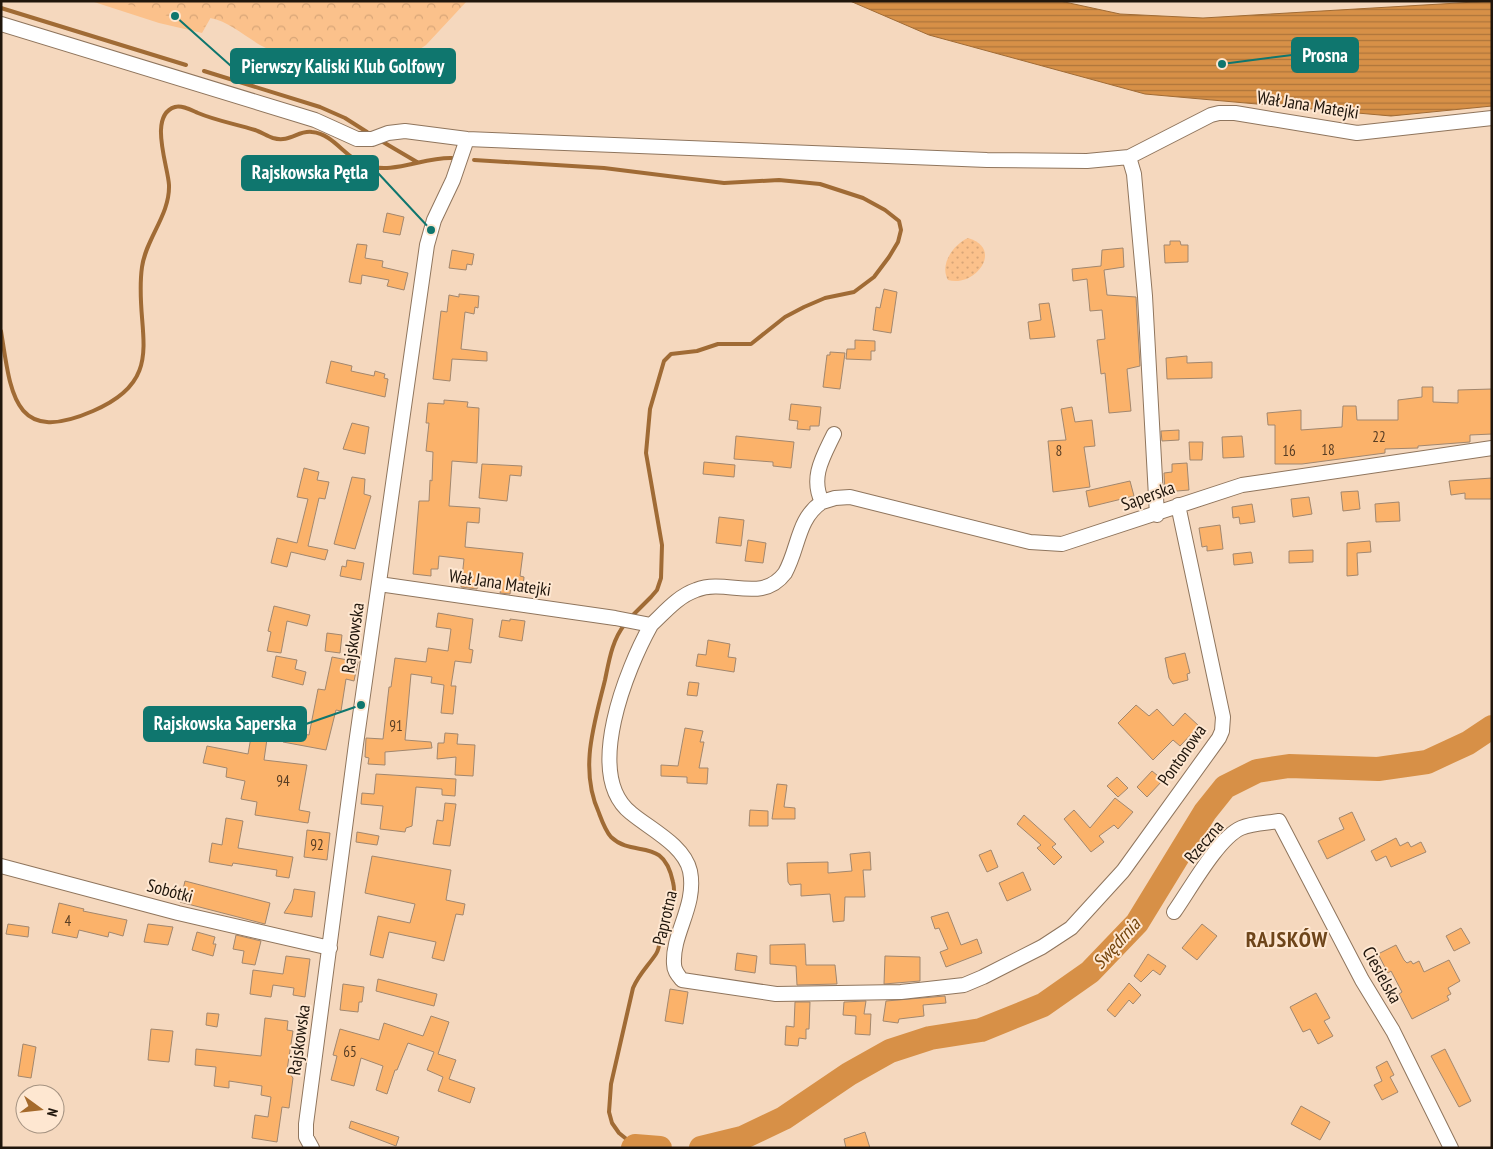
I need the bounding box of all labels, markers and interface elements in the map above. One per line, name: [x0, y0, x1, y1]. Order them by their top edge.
callout: Prosna: [1292, 38, 1358, 72]
text: Prosna: [1302, 43, 1348, 67]
callout: Pierwszy Kaliski Klub Golfowy: [231, 49, 455, 83]
text: Pierwszy Kaliski Klub Golfowy: [242, 54, 445, 78]
street label: Wał Jana Matejki: [1255, 85, 1361, 124]
callout: Rajskowska Pętla: [242, 156, 378, 190]
text: Rajskowska Pętla: [252, 160, 368, 184]
house number: 22: [1372, 427, 1386, 446]
house number: 18: [1321, 440, 1335, 459]
house number: 8: [1056, 441, 1062, 460]
house number: 16: [1282, 441, 1296, 460]
street label: Saperska: [1118, 475, 1178, 516]
street label: Wał Jana Matejki: [448, 564, 553, 601]
street label: Rajskowska: [336, 601, 369, 675]
callout: Rajskowska Saperska: [144, 707, 306, 741]
text: Rajskowska Saperska: [154, 711, 296, 735]
house number: 91: [389, 716, 403, 735]
street label: Pontonowa: [1152, 720, 1211, 790]
house number: 94: [276, 771, 290, 790]
street label: Rzeczna: [1179, 815, 1228, 868]
house number: 92: [310, 835, 324, 854]
street label: Sobótki: [144, 873, 196, 908]
street label: Paprotna: [647, 888, 682, 947]
house number: 4: [65, 911, 72, 930]
water label: Swędrnia: [1087, 911, 1146, 973]
district label: RAJSKÓW: [1246, 925, 1328, 953]
street label: Ciesielska: [1357, 942, 1407, 1007]
street label: Rajskowska: [282, 1003, 315, 1077]
house number: 65: [343, 1042, 357, 1061]
north arrow: [15, 1084, 65, 1134]
text: N: [43, 1106, 62, 1118]

